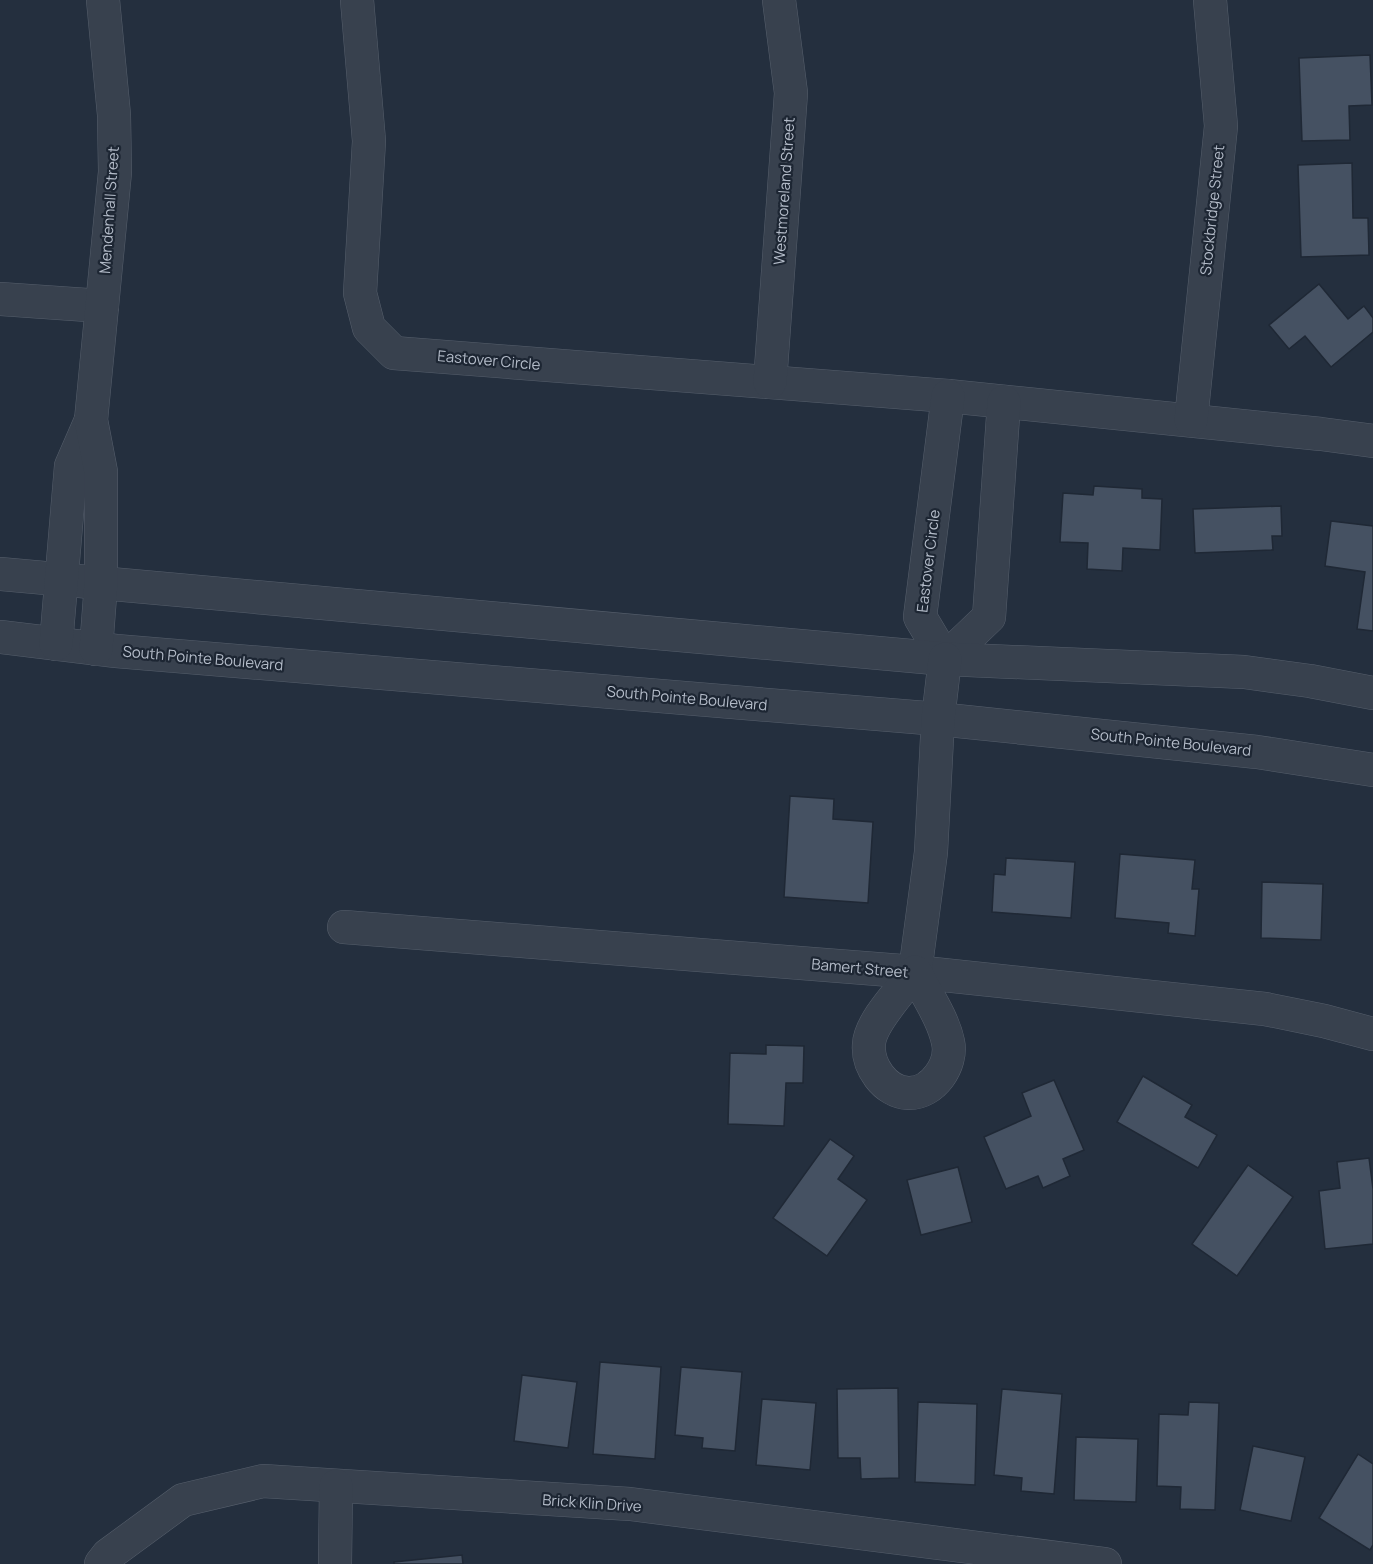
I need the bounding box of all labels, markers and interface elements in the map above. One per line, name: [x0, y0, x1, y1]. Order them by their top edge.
street label: Westmoreland Street: [768, 116, 800, 266]
street label: Stockbridge Street: [1195, 144, 1229, 276]
street label: Mendenhall Street: [94, 146, 124, 274]
street label: Eastover Circle: [437, 345, 542, 375]
street label: Eastover Circle: [911, 508, 945, 614]
street label: South Pointe Boulevard: [122, 641, 284, 675]
street label: South Pointe Boulevard: [606, 681, 768, 715]
street label: South Pointe Boulevard: [1090, 723, 1252, 761]
street label: Bamert Street: [811, 953, 909, 983]
street label: Brick Klin Drive: [542, 1489, 643, 1517]

